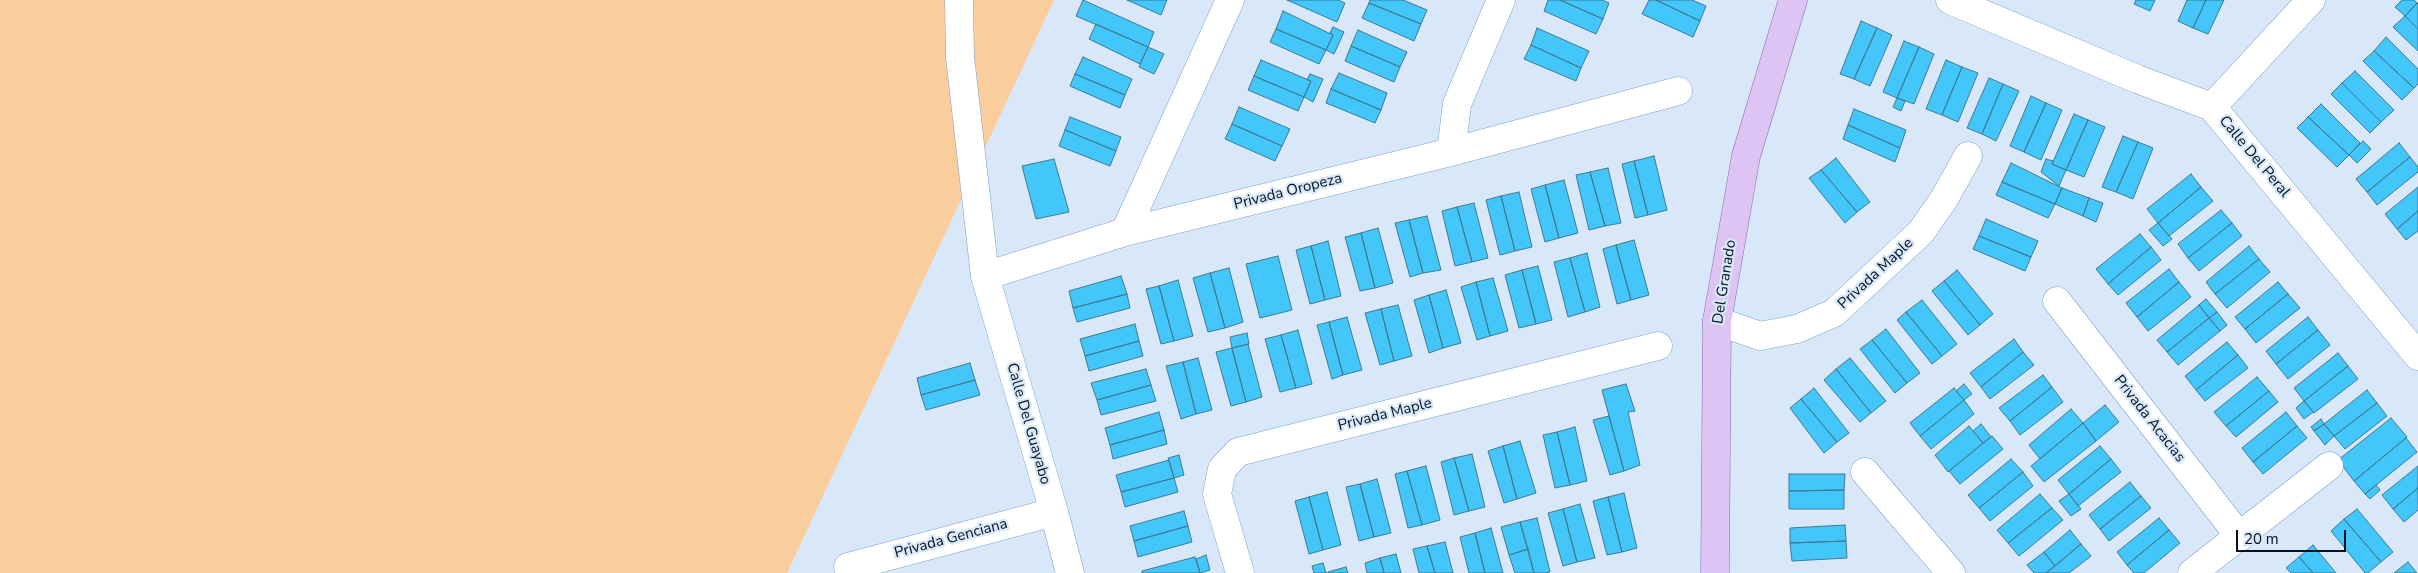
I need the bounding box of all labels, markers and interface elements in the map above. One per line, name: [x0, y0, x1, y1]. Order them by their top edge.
street label: Calle Del Peral: [2215, 113, 2293, 201]
street label: Privada Oropeza: [1232, 170, 1344, 214]
street label: Privada Maple: [1835, 235, 1917, 313]
street label: Del Granado: [1709, 239, 1741, 325]
street label: Calle Del Guayabo: [1002, 361, 1054, 487]
street label: Privada Acacias: [2109, 372, 2189, 466]
street label: Privada Maple: [1336, 395, 1434, 435]
street label: Privada Genciana: [892, 515, 1010, 563]
scale bar: [2238, 520, 2348, 552]
text: 20 m: [2244, 529, 2279, 549]

